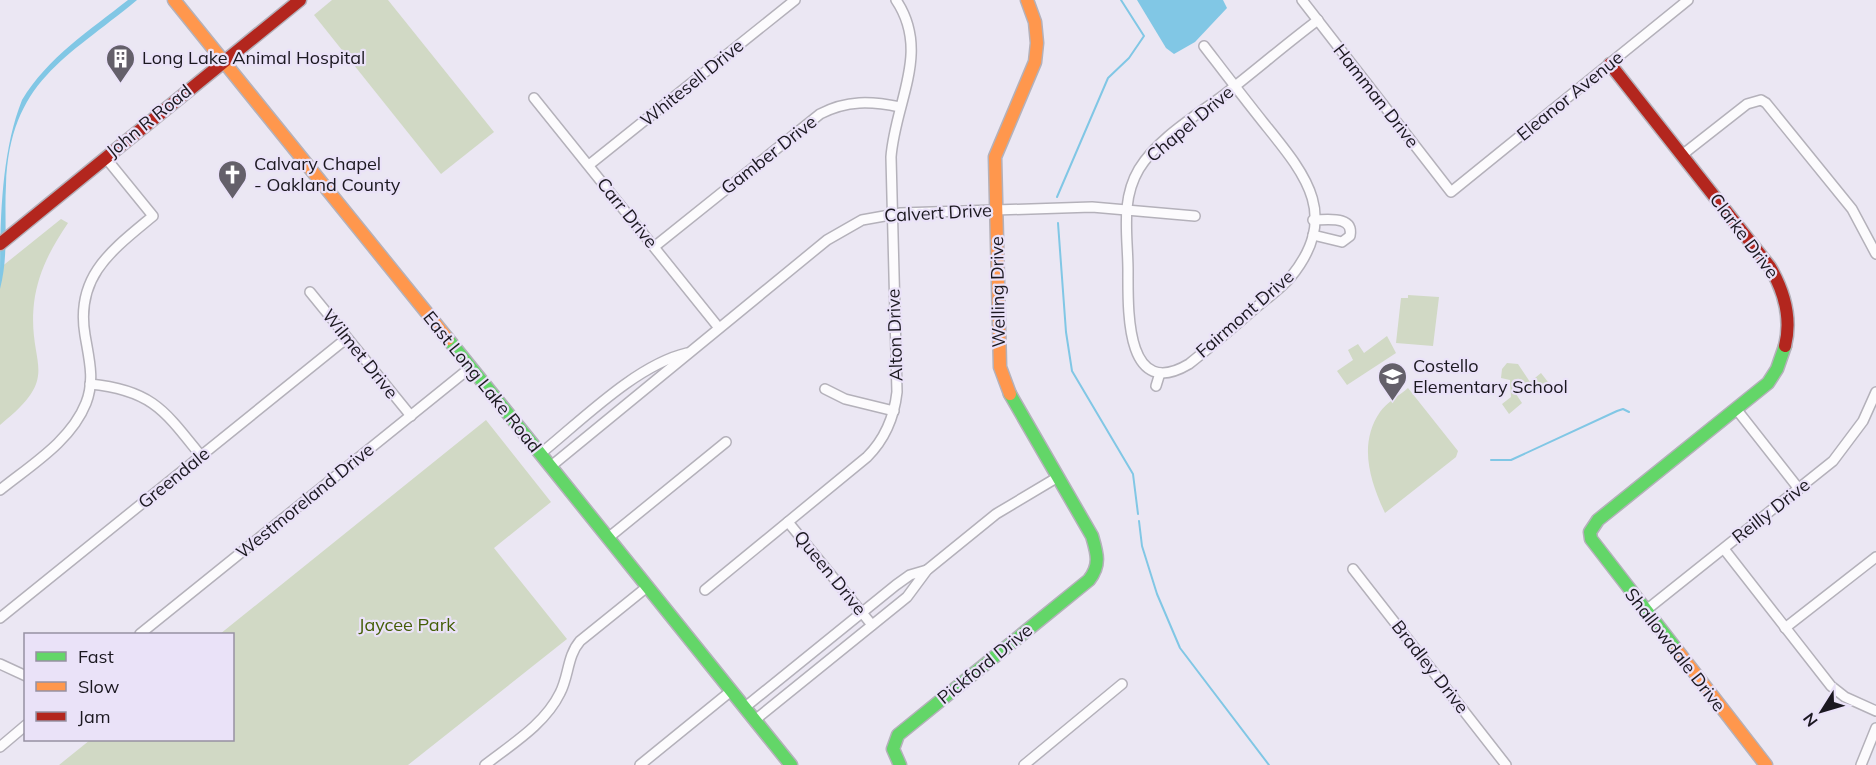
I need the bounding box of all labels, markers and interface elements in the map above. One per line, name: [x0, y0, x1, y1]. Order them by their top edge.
street label: Whitesell Drive: [635, 34, 748, 131]
street label: Hamman Drive: [1329, 39, 1424, 152]
building icon: Long Lake Animal Hospital: [105, 42, 137, 84]
place label: Long Lake Animal Hospital: [142, 46, 365, 69]
street label: Eleanor Avenue: [1512, 46, 1628, 146]
street label: John R Road: [101, 79, 196, 162]
street label: Chapel Drive: [1141, 81, 1238, 167]
street label: Gamber Drive: [716, 110, 821, 199]
place label: Calvary Chapel - Oakland County: [254, 152, 401, 196]
church icon: Calvary Chapel - Oakland County: [217, 158, 249, 200]
street label: Carr Drive: [592, 173, 663, 253]
street label: Clarke Drive: [1705, 188, 1784, 283]
street label: Calvert Drive: [884, 198, 992, 227]
street label: Welling Drive: [985, 236, 1010, 348]
street label: Fairmont Drive: [1191, 265, 1298, 362]
street label: Alton Drive: [881, 288, 908, 382]
street label: Wilmet Drive: [317, 304, 404, 403]
street label: East Long Lake Road: [418, 306, 547, 457]
place label: Costello Elementary School: [1413, 354, 1568, 398]
school or university icon: Costello Elementary School: [1376, 360, 1408, 402]
street label: Westmoreland Drive: [231, 438, 378, 563]
street label: Greendale: [133, 442, 214, 513]
street label: Reilly Drive: [1727, 473, 1814, 548]
street label: Queen Drive: [789, 526, 872, 620]
street label: Shallowdale Drive: [1620, 583, 1731, 716]
park label: Jaycee Park: [359, 613, 456, 636]
street label: Bradley Drive: [1387, 615, 1474, 718]
street label: Pickford Drive: [932, 618, 1037, 709]
legend: [24, 633, 234, 741]
text: Fast: [78, 645, 114, 668]
text: Slow: [78, 675, 120, 698]
north arrow: [1792, 681, 1852, 741]
text: Jam: [78, 705, 111, 728]
text: N: [1798, 709, 1822, 731]

